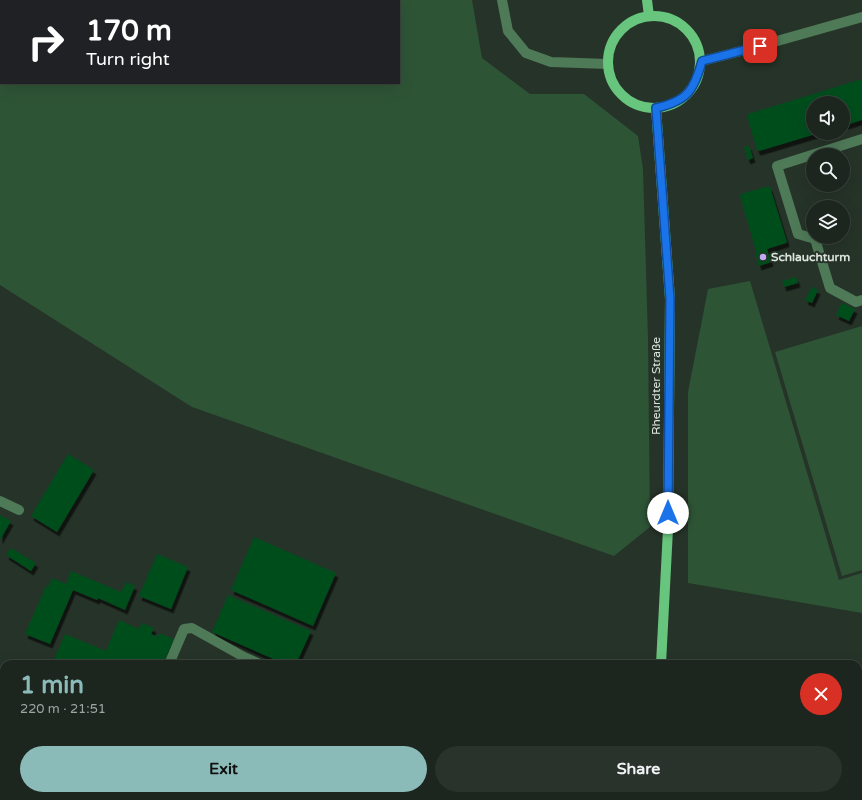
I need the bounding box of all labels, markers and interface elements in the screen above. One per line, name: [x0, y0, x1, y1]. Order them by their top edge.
text: 170 m: [86, 14, 172, 48]
icon: right: [20, 16, 72, 68]
pin: [743, 29, 777, 63]
icon: arrive: [749, 35, 771, 57]
text: Turn right: [86, 48, 170, 70]
map controls: [806, 96, 850, 244]
button: sound: [806, 96, 850, 140]
button: search: [806, 148, 850, 192]
button: layers: [806, 200, 850, 244]
place label: Schlauchturm: [771, 250, 850, 264]
marker: Schlauchturm: [758, 252, 768, 262]
street label: Rheurdter Straße: [649, 337, 663, 435]
position arrow: [647, 492, 689, 534]
text: 1 min: [20, 671, 84, 700]
button: close: [800, 673, 842, 715]
text: 220 m · 21:51: [20, 701, 106, 717]
button: Exit: [20, 746, 427, 792]
button: Share: [435, 746, 842, 792]

